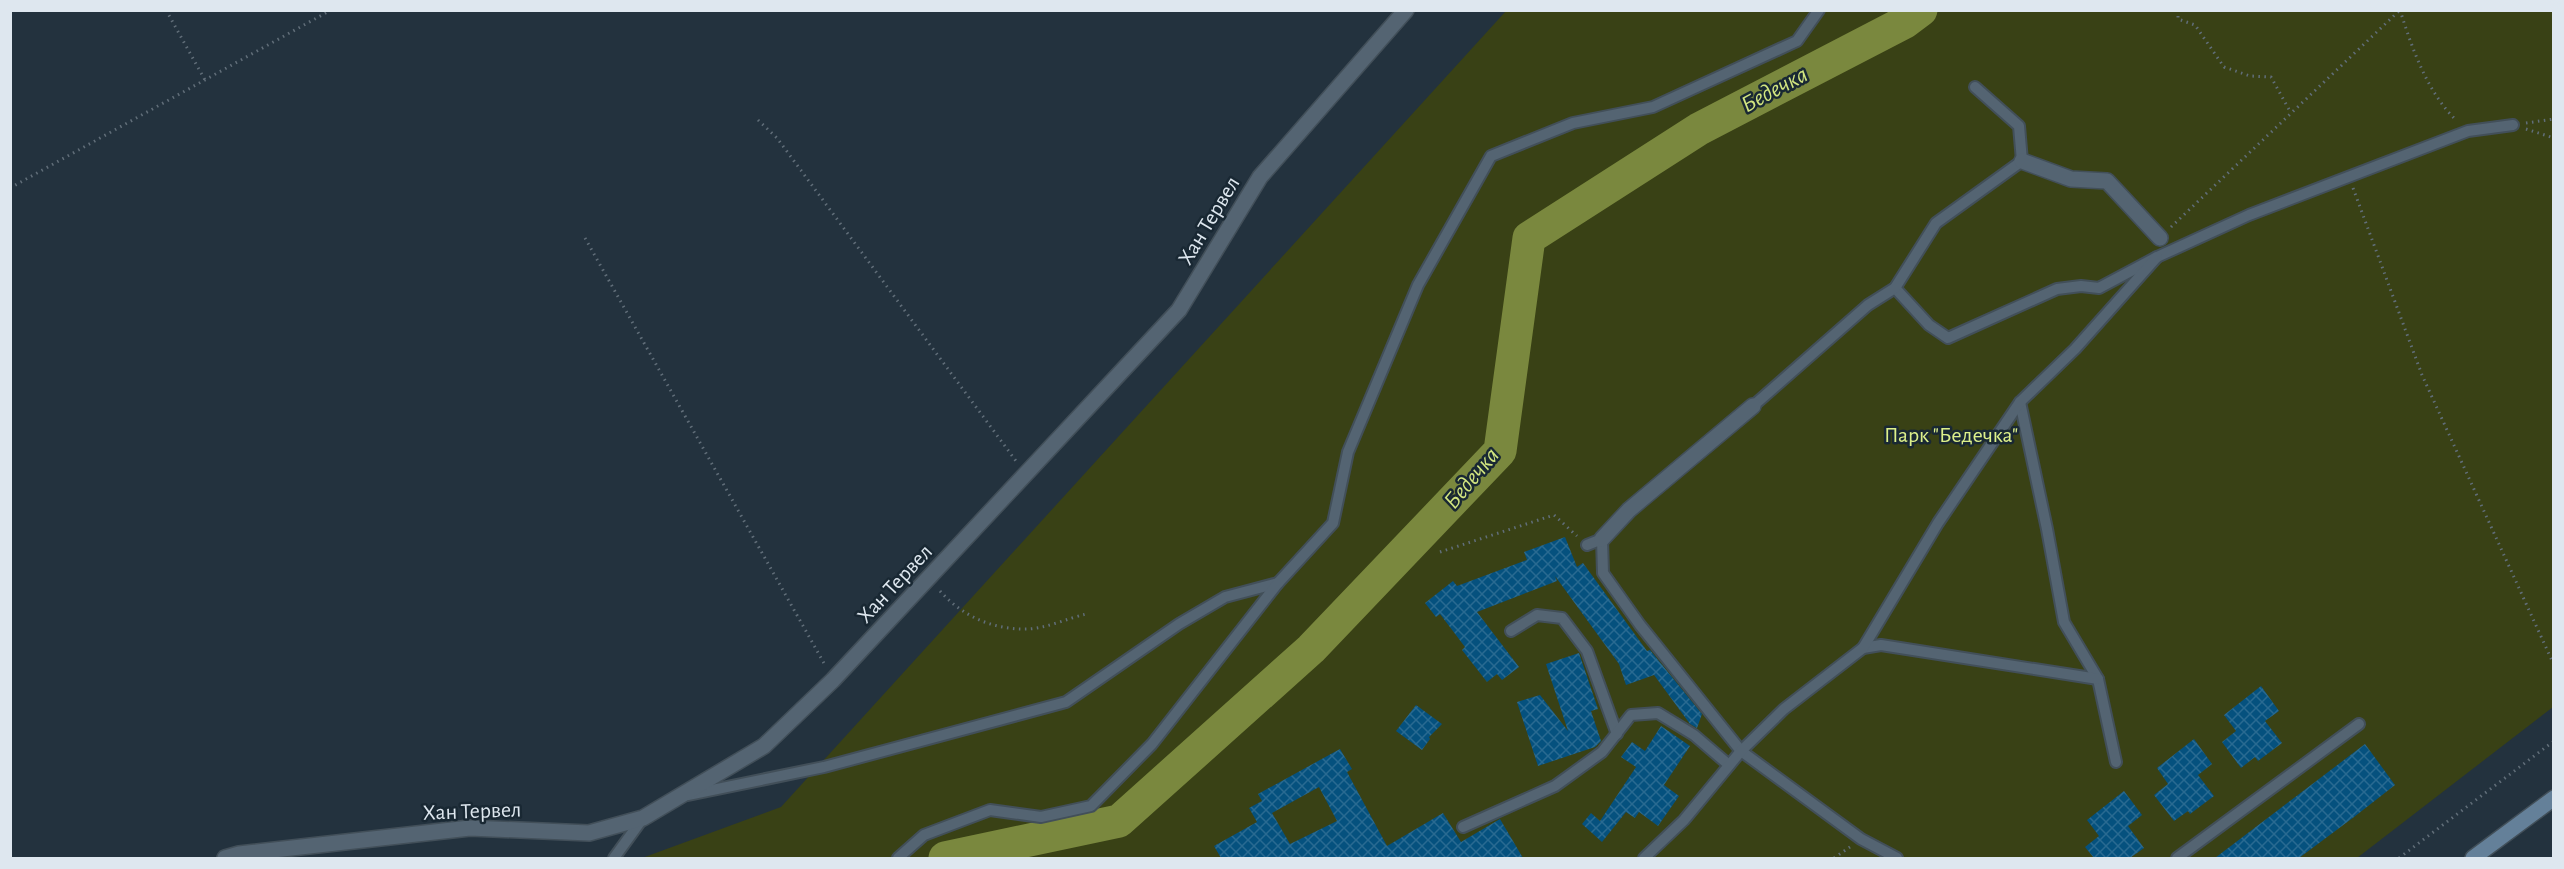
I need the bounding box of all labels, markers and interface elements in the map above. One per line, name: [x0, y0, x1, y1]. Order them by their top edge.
water label: Бедечка: [1737, 62, 1812, 117]
street label: Хан Тервел: [1174, 173, 1244, 268]
park label: Парк "Бедечка": [1884, 424, 2018, 446]
water label: Бедечка: [1440, 443, 1504, 514]
street label: Хан Тервел: [853, 540, 936, 627]
street label: Хан Тервел: [422, 798, 522, 824]

